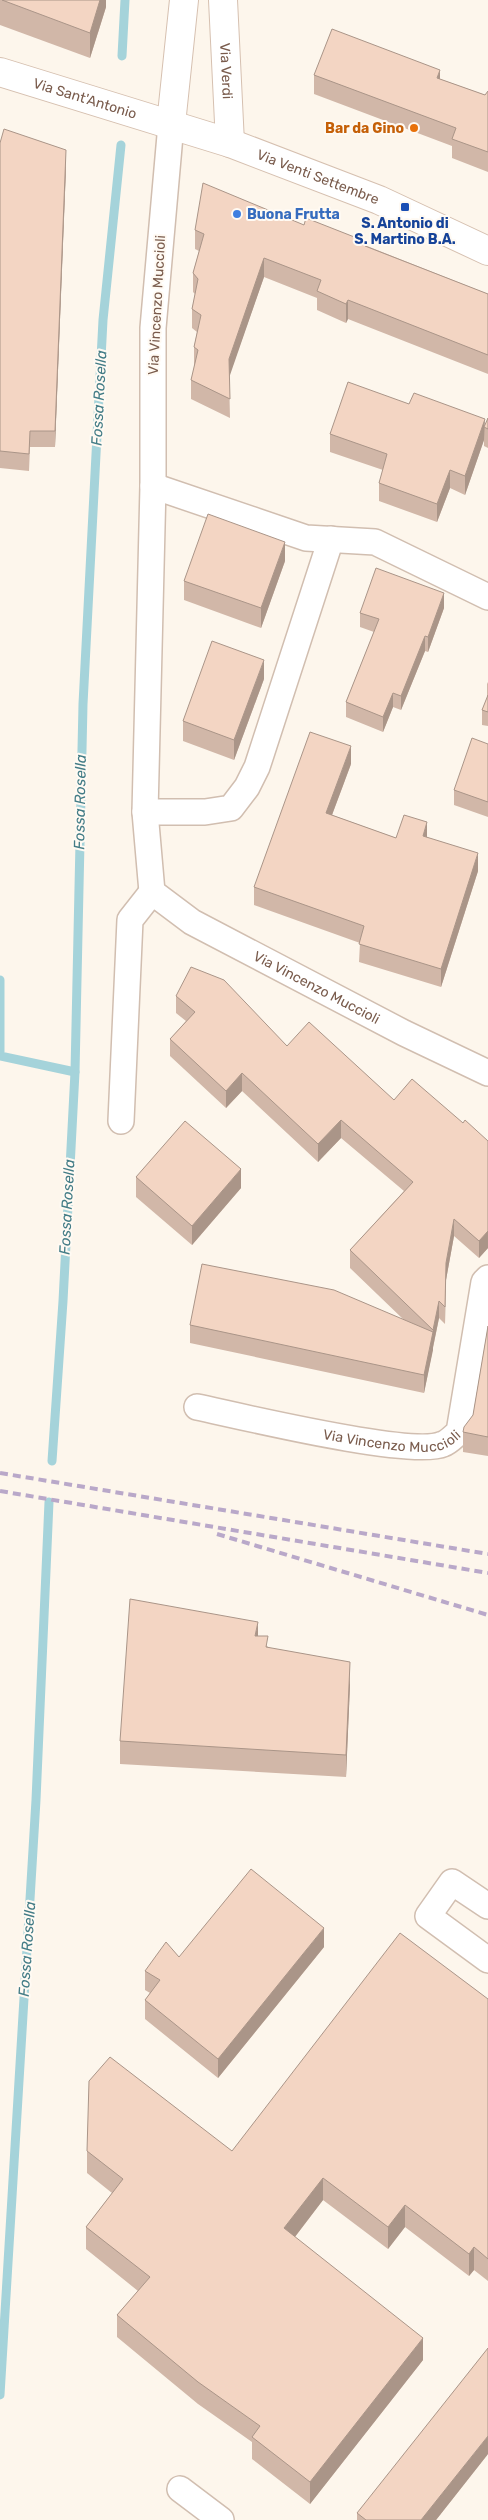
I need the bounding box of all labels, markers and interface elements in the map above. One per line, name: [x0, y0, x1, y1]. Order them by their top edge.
street label: Via Verdi: [217, 42, 236, 100]
street label: Via Sant'Antonio: [31, 74, 139, 122]
place label: Bar da Gino: [325, 120, 404, 137]
marker: Bar da Gino: [408, 122, 420, 134]
street label: Via Venti Settembre: [255, 146, 382, 208]
marker: S. Antonio di S. Martino B.A.: [399, 201, 411, 213]
place label: Buona Frutta: [247, 206, 340, 223]
marker: Buona Frutta: [231, 208, 243, 220]
place label: S. Antonio di S. Martino B.A.: [354, 215, 456, 248]
street label: Via Vincenzo Muccioli: [145, 235, 169, 375]
water label: Fossa Rosella: [88, 350, 110, 446]
water label: Fossa Rosella: [70, 754, 90, 850]
street label: Via Vincenzo Muccioli: [251, 947, 383, 1027]
water label: Fossa Rosella: [56, 1159, 78, 1255]
street label: Via Vincenzo Muccioli: [322, 1426, 464, 1455]
water label: Fossa Rosella: [15, 1901, 39, 1997]

